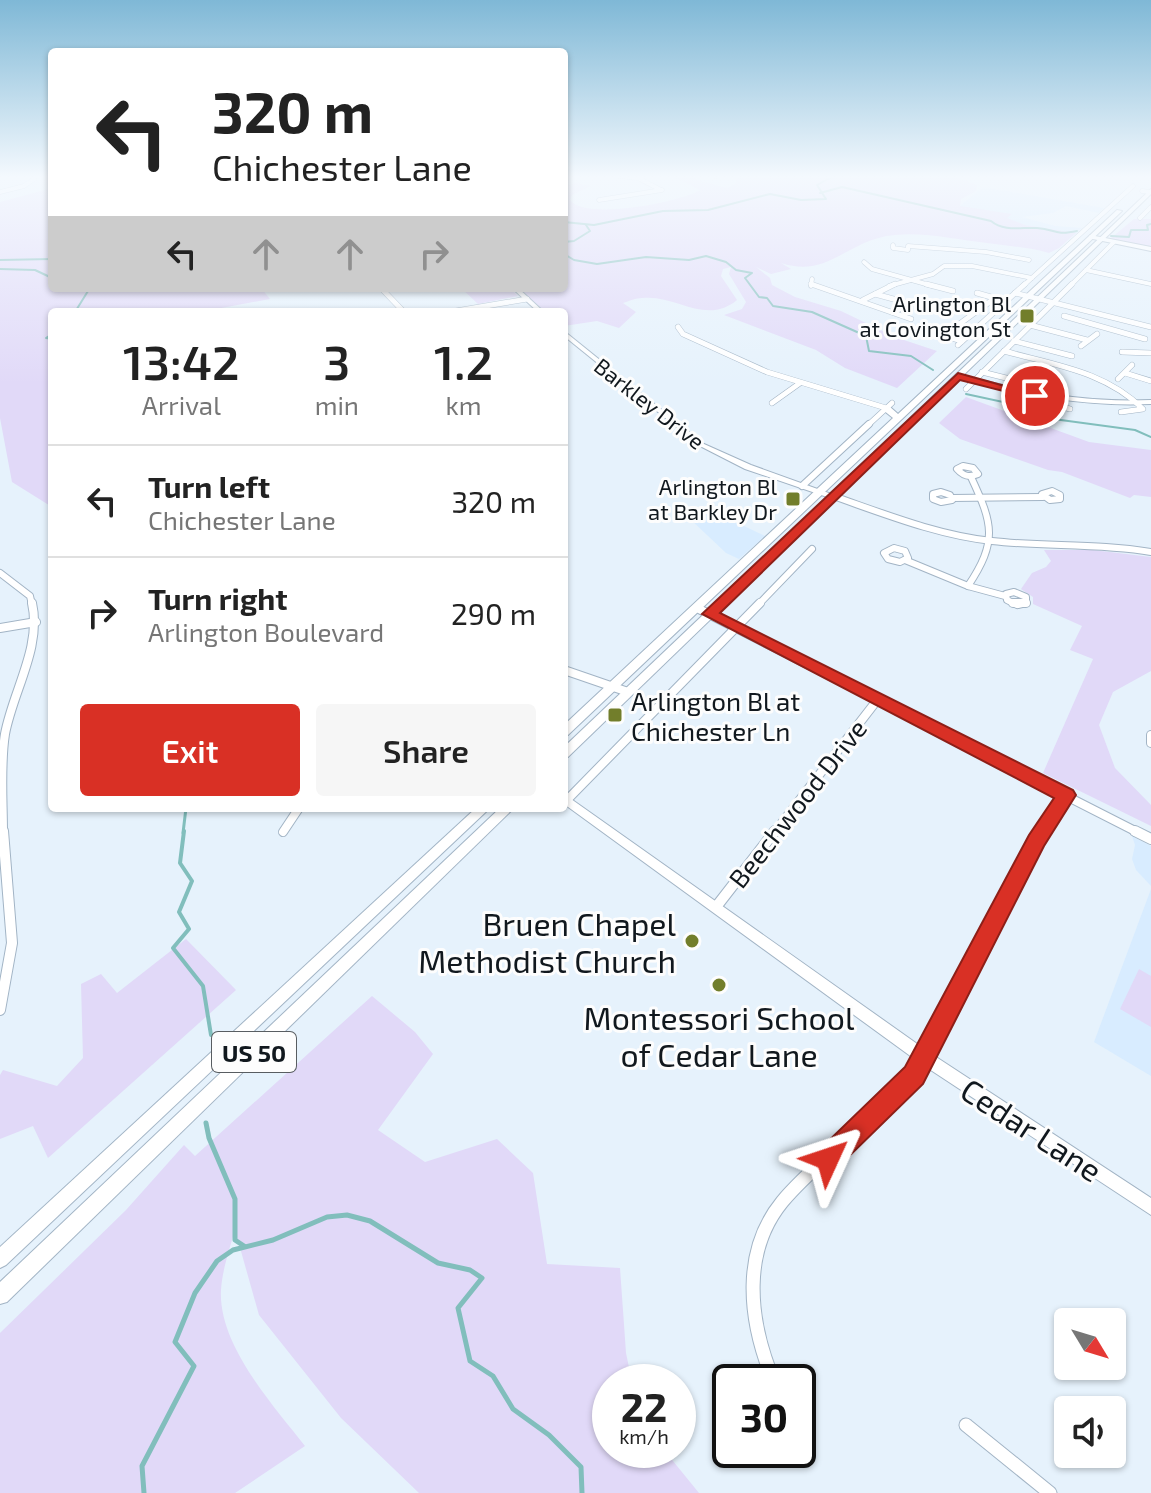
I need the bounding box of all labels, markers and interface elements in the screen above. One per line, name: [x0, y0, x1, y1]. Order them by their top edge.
text: 320 m: [212, 77, 373, 144]
icon: left: [80, 80, 184, 184]
text: Chichester Lane: [212, 145, 472, 188]
icon: left: [160, 232, 204, 276]
icon: ahead: [244, 232, 288, 276]
icon: ahead: [328, 232, 372, 276]
icon: right: [412, 232, 456, 276]
place label: Arlington Bl at Covington St: [859, 290, 1011, 341]
marker: Arlington Bl at Covington St: [1018, 307, 1036, 325]
text: 13:42: [123, 332, 240, 390]
text: 3: [323, 332, 350, 390]
text: 1.2: [434, 332, 493, 390]
street label: Barkley Drive: [590, 352, 710, 454]
pin: [1001, 362, 1069, 430]
icon: arrive: [1013, 374, 1057, 418]
text: Arrival: [142, 389, 221, 420]
text: min: [315, 389, 359, 420]
text: km: [445, 389, 481, 420]
text: Turn left: [148, 468, 270, 504]
place label: Arlington Bl at Barkley Dr: [648, 473, 777, 524]
icon: left: [80, 479, 124, 523]
text: 320 m: [451, 483, 536, 519]
marker: Arlington Bl at Barkley Dr: [784, 490, 802, 508]
text: Chichester Lane: [148, 504, 336, 535]
text: Turn right: [148, 580, 288, 616]
icon: right: [80, 591, 124, 635]
text: 290 m: [451, 595, 536, 631]
text: Arlington Boulevard: [148, 616, 384, 647]
place label: Arlington Bl at Chichester Ln: [631, 685, 800, 746]
button: Exit: [80, 704, 300, 796]
button: Share: [316, 704, 536, 796]
marker: Arlington Bl at Chichester Ln: [606, 706, 624, 724]
street label: Beechwood Drive: [722, 713, 872, 893]
place label: Bruen Chapel Methodist Church: [418, 904, 676, 979]
marker: Bruen Chapel Methodist Church: [683, 932, 701, 950]
marker: Montessori School of Cedar Lane: [710, 976, 728, 994]
place label: Montessori School of Cedar Lane: [584, 998, 855, 1073]
road number: US 50: [212, 1032, 296, 1072]
street label: Cedar Lane: [954, 1069, 1110, 1189]
position arrow: [786, 1117, 870, 1201]
north arrow: [1054, 1308, 1126, 1380]
map controls: [1054, 1308, 1126, 1468]
speed limit sign: 30: [712, 1364, 816, 1468]
text: 22: [621, 1382, 667, 1430]
button: sound: [1054, 1396, 1126, 1468]
text: km/h: [619, 1424, 669, 1448]

